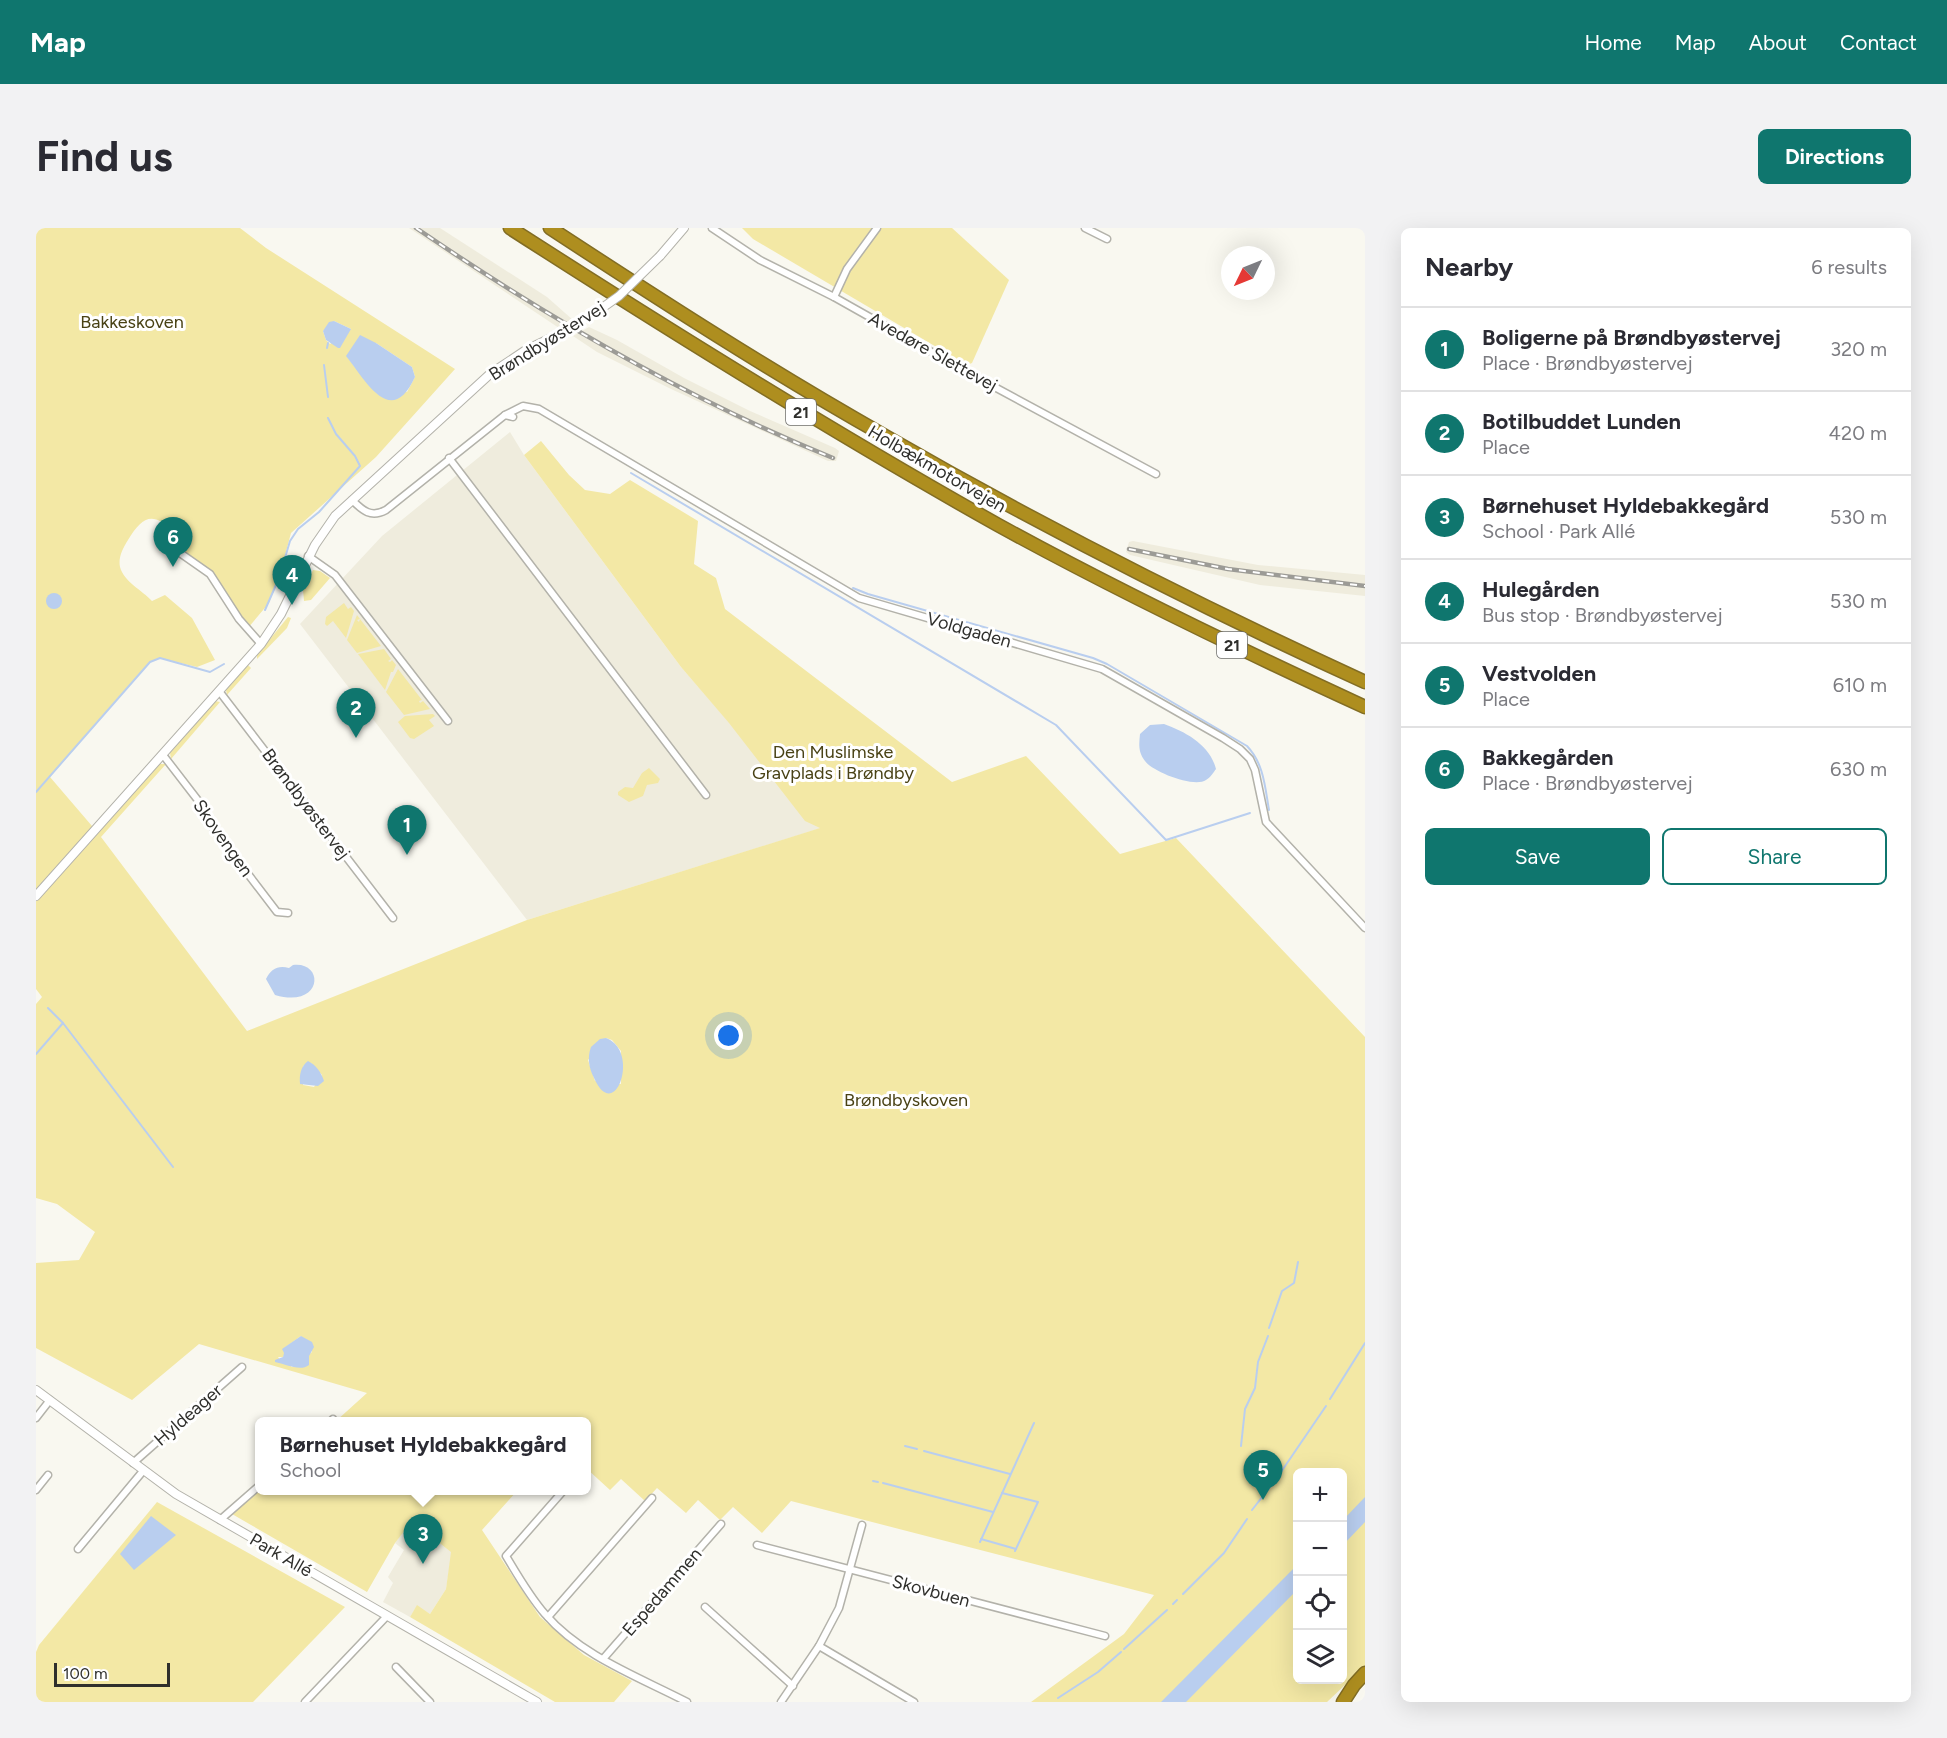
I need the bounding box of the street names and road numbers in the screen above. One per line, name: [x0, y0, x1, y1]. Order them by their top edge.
street label: Brøndbyøstervej: [485, 296, 609, 386]
street label: Avedøre Slettevej: [865, 307, 1001, 397]
road number: 21: [786, 399, 816, 425]
street label: Holbækmotorvejen: [864, 421, 1010, 517]
street label: Voldgaden: [924, 607, 1014, 653]
road number: 21: [1217, 632, 1247, 658]
street label: Brøndbyøstervej: [257, 744, 355, 864]
street label: Skovengen: [188, 795, 258, 881]
street label: Hyldeager: [149, 1379, 227, 1451]
street label: Park Allé: [246, 1528, 316, 1582]
street label: Espedammen: [618, 1543, 706, 1641]
street label: Skovbuen: [890, 1570, 972, 1612]

